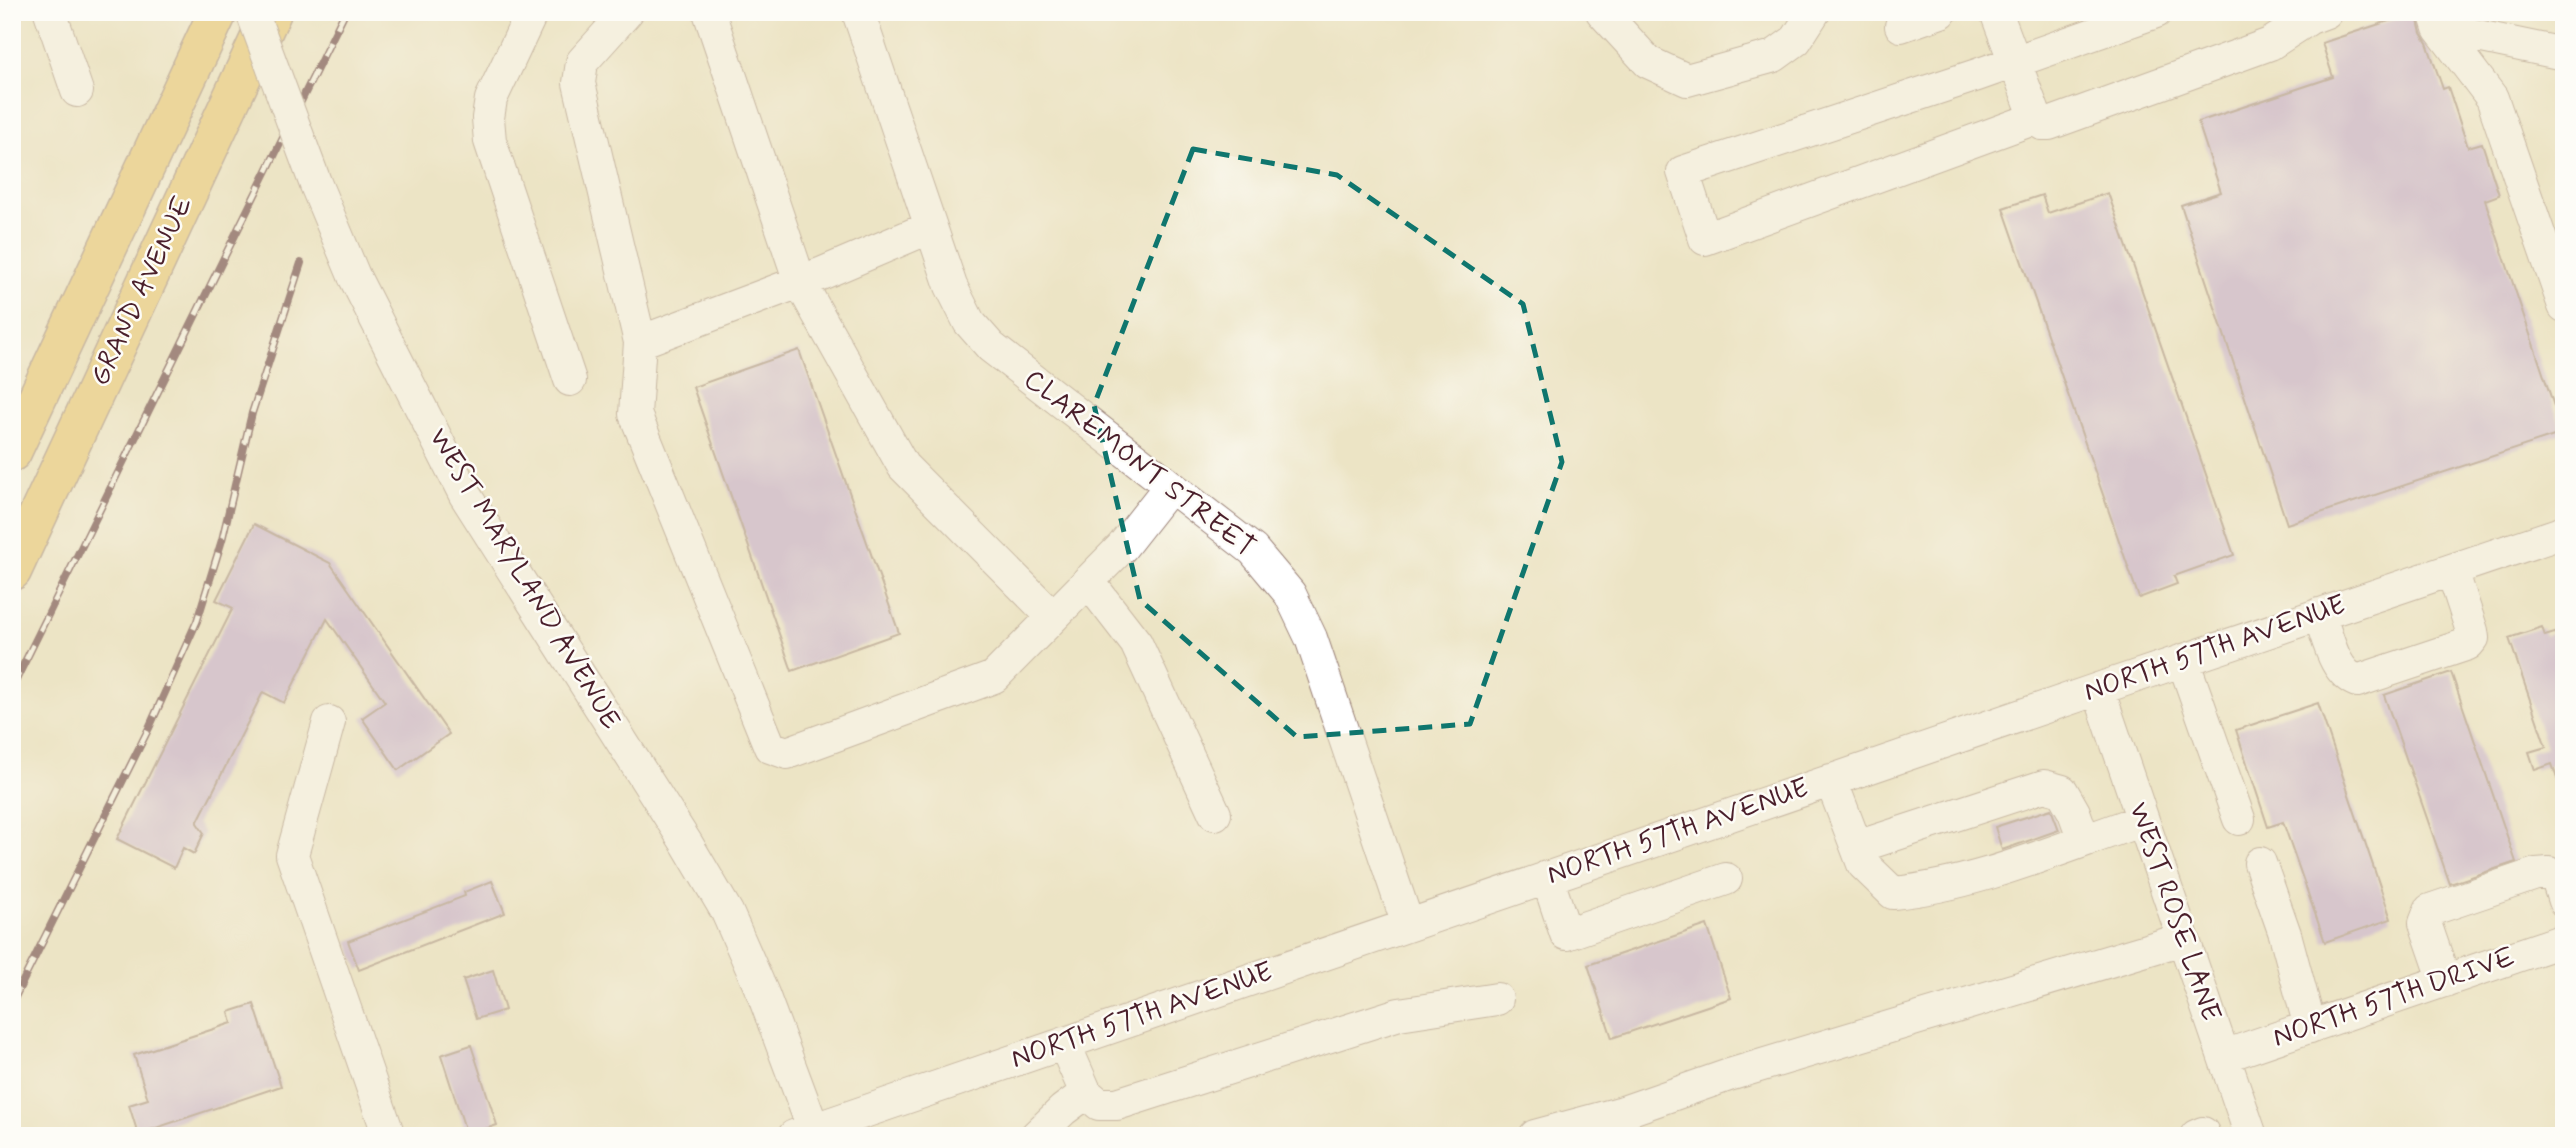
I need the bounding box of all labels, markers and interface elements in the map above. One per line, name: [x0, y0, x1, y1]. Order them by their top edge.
street label: GRAND AVENUE: [82, 190, 202, 392]
street label: CLAREMONT STREET: [1016, 362, 1262, 566]
street label: WEST MARYLAND AVENUE: [419, 422, 629, 736]
street label: NORTH 57TH AVENUE: [2079, 587, 2351, 711]
street label: NORTH 57TH AVENUE: [1542, 770, 1814, 894]
street label: WEST ROSE LANE: [2119, 798, 2229, 1026]
street label: NORTH 57TH DRIVE: [2268, 939, 2520, 1057]
street label: NORTH 57TH AVENUE: [1006, 954, 1278, 1078]

